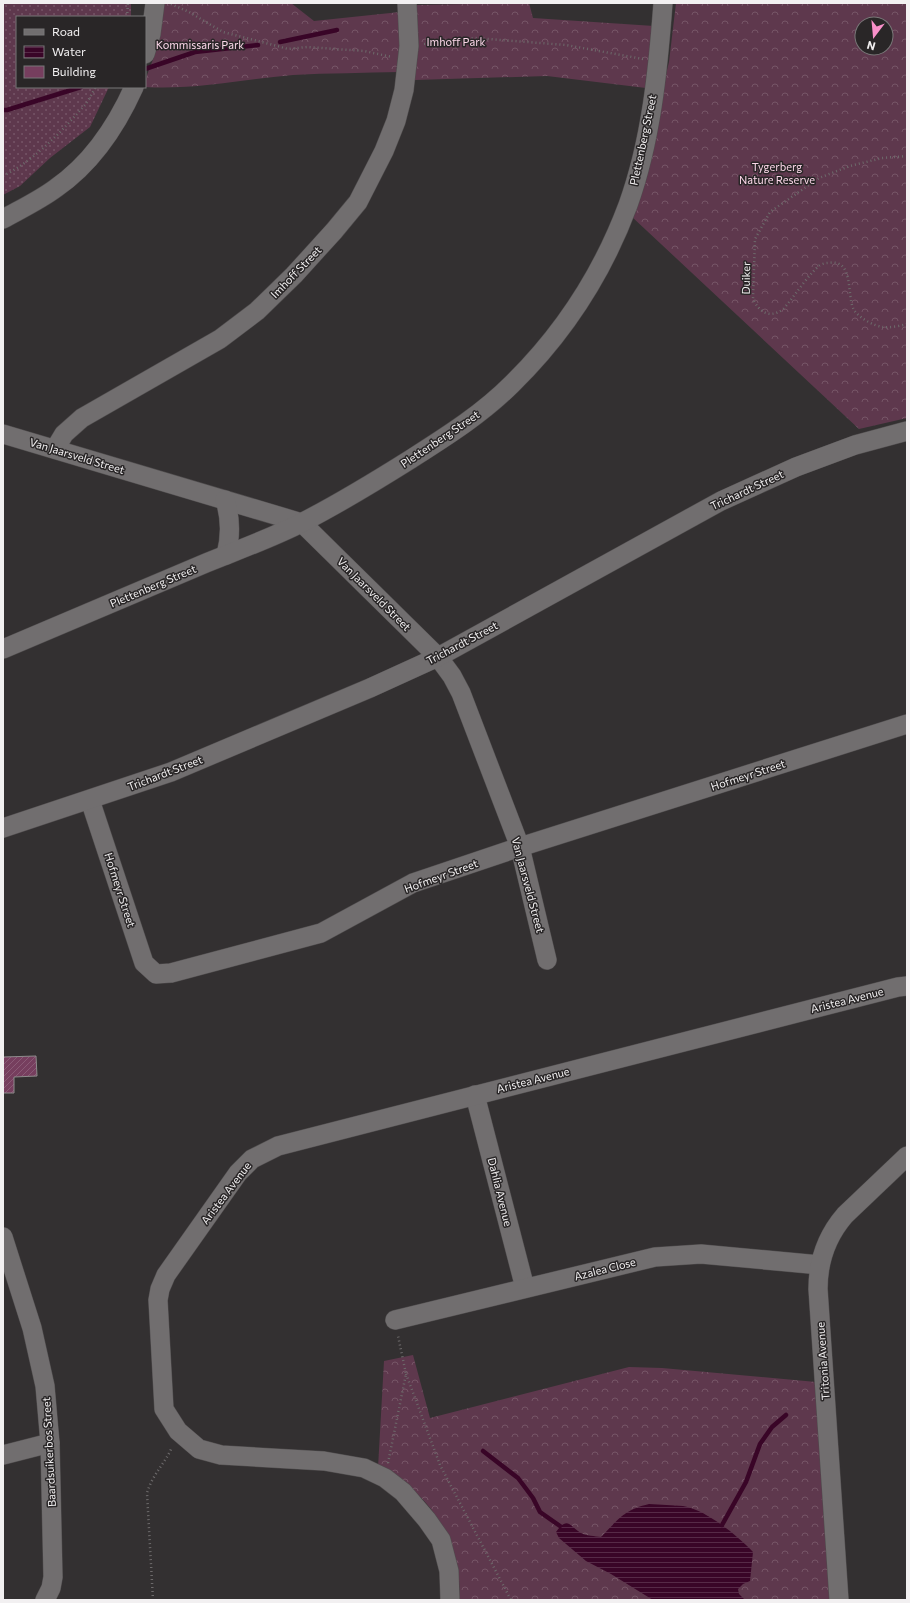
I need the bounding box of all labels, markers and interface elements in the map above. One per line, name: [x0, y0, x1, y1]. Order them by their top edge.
legend: [16, 16, 146, 88]
north arrow: [854, 16, 894, 56]
text: Road: [52, 24, 80, 38]
park label: Imhoff Park: [426, 35, 486, 48]
park label: Kommissaris Park: [156, 38, 244, 51]
text: N: [865, 39, 877, 53]
text: Water: [52, 44, 86, 58]
text: Building: [52, 64, 96, 78]
street label: Plettenberg Street: [627, 93, 659, 186]
park label: Tygerberg Nature Reserve: [739, 160, 815, 186]
street label: Imhoff Street: [268, 243, 324, 300]
street label: Duiker: [739, 261, 752, 295]
street label: Plettenberg Street: [398, 407, 482, 470]
street label: Van Jaarsveld Street: [28, 435, 127, 477]
street label: Trichardt Street: [708, 467, 786, 512]
street label: Van Jaarsveld Street: [334, 554, 414, 634]
street label: Plettenberg Street: [108, 561, 198, 610]
street label: Trichardt Street: [424, 618, 500, 667]
street label: Trichardt Street: [126, 752, 205, 793]
street label: Hofmeyr Street: [709, 756, 787, 793]
street label: Van Jaarsveld Street: [508, 836, 548, 935]
street label: Hofmeyr Street: [102, 851, 139, 929]
street label: Hofmeyr Street: [402, 856, 480, 895]
street label: Aristea Avenue: [809, 984, 885, 1015]
street label: Aristea Avenue: [495, 1064, 571, 1095]
street label: Dahlia Avenue: [486, 1156, 515, 1228]
street label: Aristea Avenue: [198, 1159, 253, 1226]
street label: Azalea Close: [573, 1255, 637, 1282]
street label: Tritonia Avenue: [813, 1321, 832, 1400]
street label: Baardsuikerbos Street: [39, 1396, 58, 1507]

